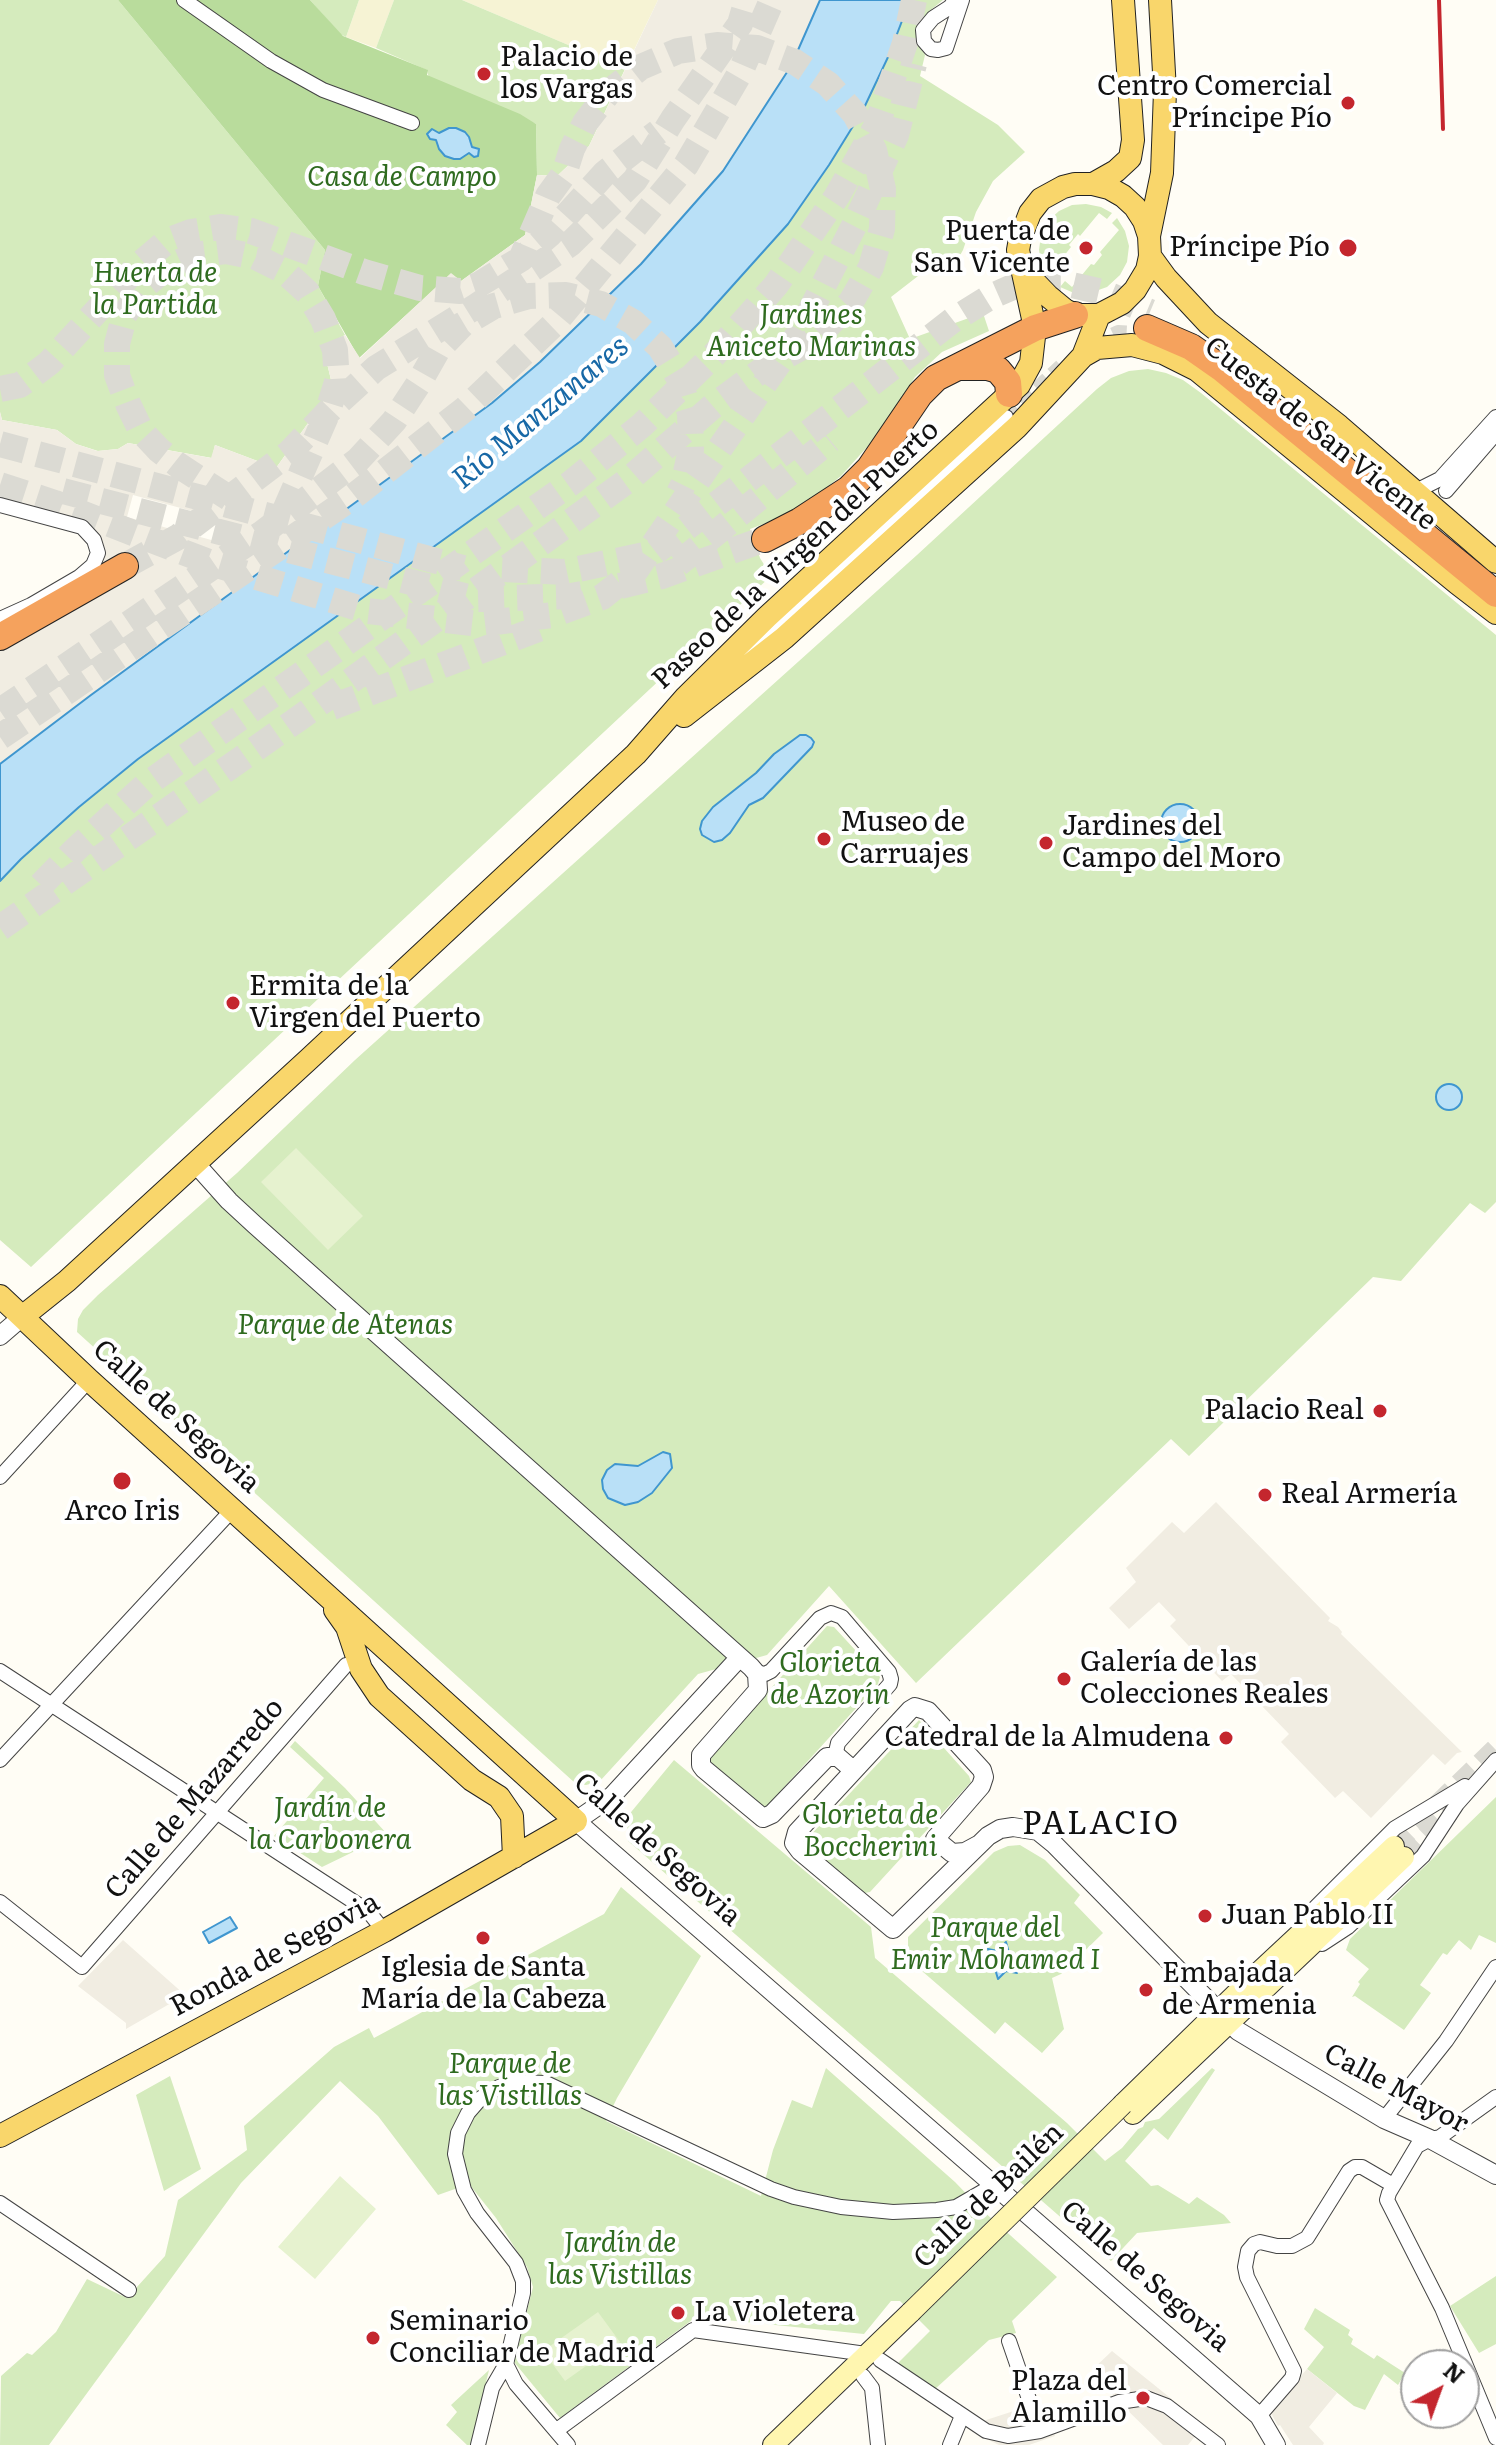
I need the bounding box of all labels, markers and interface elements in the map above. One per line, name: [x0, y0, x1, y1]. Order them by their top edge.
place label: Palacio de los Vargas: [500, 41, 633, 107]
marker: Palacio de los Vargas: [475, 65, 493, 83]
place label: Centro Comercial Príncipe Pío: [1097, 70, 1332, 136]
marker: Centro Comercial Príncipe Pío: [1339, 94, 1357, 112]
park label: Casa de Campo: [307, 161, 497, 195]
place label: Puerta de San Vicente: [914, 215, 1070, 281]
place label: Príncipe Pío: [1169, 231, 1330, 265]
marker: Príncipe Pío: [1337, 237, 1359, 259]
marker: Puerta de San Vicente: [1077, 239, 1095, 257]
park label: Huerta de la Partida: [92, 257, 218, 323]
park label: Jardines Aniceto Marinas: [706, 299, 916, 365]
water label: Río Manzanares: [445, 329, 637, 497]
street label: Cuesta de San Vicente: [1197, 330, 1443, 538]
street label: Paseo de la Virgen del Puerto: [646, 413, 946, 697]
place label: Museo de Carruajes: [840, 806, 968, 872]
place label: Jardines del Campo del Moro: [1062, 810, 1281, 876]
marker: Museo de Carruajes: [815, 830, 833, 848]
marker: Jardines del Campo del Moro: [1037, 834, 1055, 852]
place label: Ermita de la Virgen del Puerto: [249, 970, 481, 1036]
marker: Ermita de la Virgen del Puerto: [224, 994, 242, 1012]
park label: Parque de Atenas: [237, 1309, 453, 1343]
street label: Calle de Segovia: [86, 1333, 266, 1501]
place label: Palacio Real: [1204, 1394, 1364, 1428]
marker: Palacio Real: [1371, 1402, 1389, 1420]
marker: Arco Iris: [111, 1470, 133, 1492]
place label: Real Armería: [1281, 1478, 1457, 1512]
marker: Real Armería: [1256, 1486, 1274, 1504]
place label: Arco Iris: [64, 1495, 180, 1529]
place label: Galería de las Colecciones Reales: [1080, 1646, 1328, 1712]
park label: Glorieta de Azorín: [770, 1647, 890, 1713]
marker: Galería de las Colecciones Reales: [1055, 1670, 1073, 1688]
street label: Calle de Mazarredo: [99, 1692, 291, 1906]
place label: Catedral de la Almudena: [885, 1721, 1210, 1755]
marker: Catedral de la Almudena: [1217, 1729, 1235, 1747]
street label: Calle de Segovia: [567, 1766, 747, 1934]
park label: Jardín de la Carbonera: [249, 1792, 411, 1858]
park label: Glorieta de Boccherini: [802, 1799, 938, 1865]
district label: PALACIO: [1022, 1806, 1180, 1844]
street label: Ronda de Segovia: [165, 1886, 385, 2024]
place label: Juan Pablo II: [1221, 1899, 1394, 1933]
marker: Juan Pablo II: [1196, 1907, 1214, 1925]
park label: Parque del Emir Mohamed I: [890, 1912, 1100, 1978]
marker: Iglesia de Santa María de la Cabeza: [474, 1929, 492, 1947]
place label: Iglesia de Santa María de la Cabeza: [360, 1951, 606, 2017]
place label: Embajada de Armenia: [1162, 1957, 1316, 2023]
marker: Embajada de Armenia: [1137, 1981, 1155, 1999]
street label: Calle Mayor: [1318, 2037, 1474, 2141]
park label: Parque de las Vistillas: [438, 2048, 582, 2114]
street label: Calle de Bailén: [907, 2116, 1071, 2276]
street label: Calle de Segovia: [1053, 2194, 1237, 2360]
park label: Jardín de las Vistillas: [548, 2227, 692, 2293]
place label: La Violetera: [694, 2296, 855, 2330]
marker: La Violetera: [669, 2304, 687, 2322]
place label: Seminario Conciliar de Madrid: [389, 2305, 655, 2371]
marker: Seminario Conciliar de Madrid: [364, 2329, 382, 2347]
north arrow: [1400, 2349, 1480, 2429]
text: N: [1437, 2354, 1473, 2391]
place label: Plaza del Alamillo: [1011, 2365, 1127, 2431]
marker: Plaza del Alamillo: [1134, 2389, 1152, 2407]

